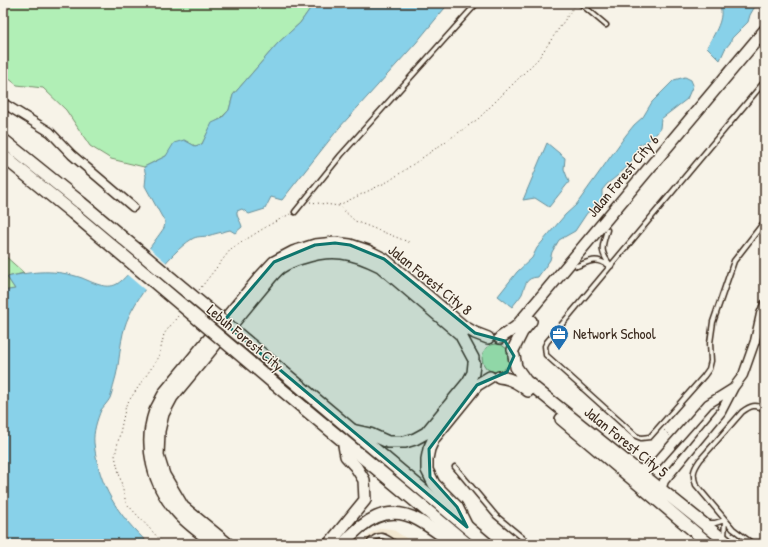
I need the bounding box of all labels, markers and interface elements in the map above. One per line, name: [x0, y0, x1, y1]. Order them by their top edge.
street label: Jalan Forest City 6: [582, 130, 663, 221]
street label: Jalan Forest City 8: [384, 239, 477, 320]
street label: Lebuh Forest City: [202, 299, 288, 376]
office icon: Network School: [548, 323, 570, 351]
place label: Network School: [573, 323, 656, 344]
street label: Jalan Forest City 5: [580, 401, 673, 482]

